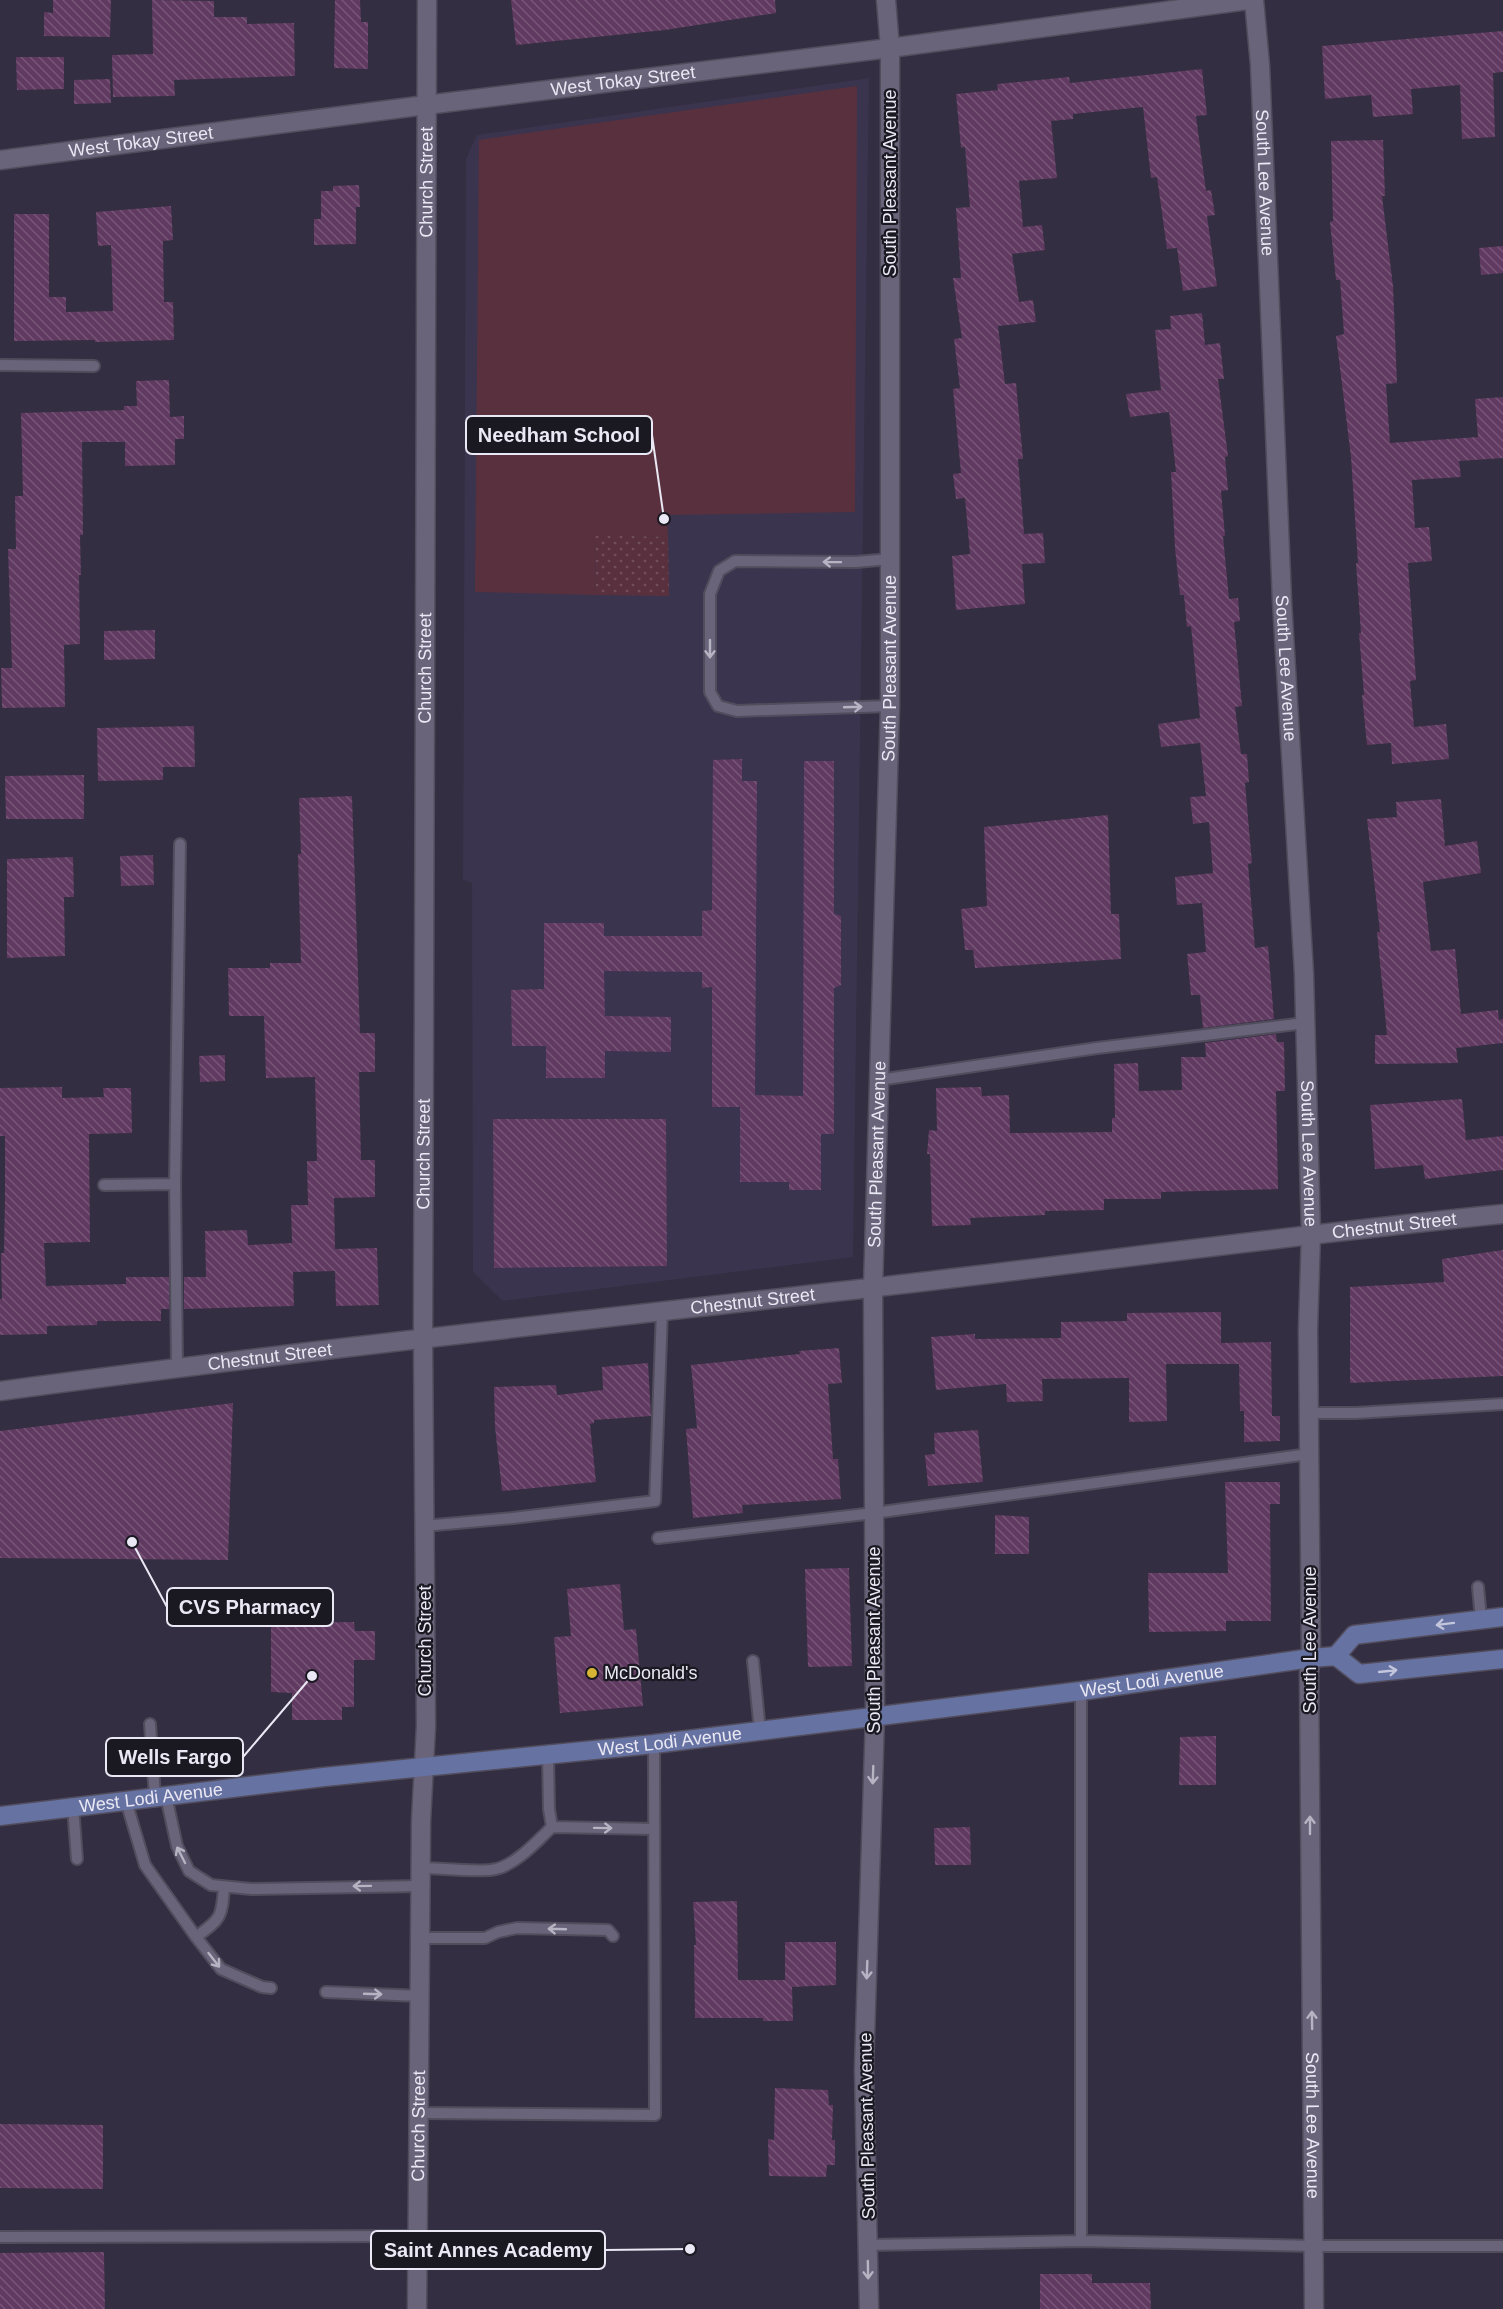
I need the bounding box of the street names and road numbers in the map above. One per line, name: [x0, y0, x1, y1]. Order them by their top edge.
street label: West Tokay Street: [550, 62, 696, 100]
street label: South Pleasant Avenue: [880, 90, 900, 276]
street label: South Lee Avenue: [1252, 109, 1278, 256]
street label: West Tokay Street: [67, 123, 214, 161]
street label: Church Street: [416, 127, 437, 238]
street label: South Pleasant Avenue: [878, 575, 900, 762]
street label: South Lee Avenue: [1272, 594, 1300, 742]
street label: Church Street: [415, 613, 435, 724]
street label: South Pleasant Avenue: [864, 1061, 890, 1248]
street label: South Lee Avenue: [1297, 1080, 1321, 1227]
street label: Church Street: [413, 1099, 434, 1210]
street label: Chestnut Street: [1331, 1209, 1457, 1242]
street label: Chestnut Street: [689, 1284, 816, 1318]
street label: Chestnut Street: [206, 1339, 333, 1374]
street label: South Pleasant Avenue: [864, 1547, 884, 1733]
street label: South Lee Avenue: [1300, 1567, 1320, 1713]
street label: Church Street: [415, 1585, 435, 1697]
street label: West Lodi Avenue: [1079, 1661, 1225, 1701]
street label: West Lodi Avenue: [597, 1723, 743, 1760]
street label: West Lodi Avenue: [78, 1779, 224, 1816]
street label: South Pleasant Avenue: [855, 2032, 879, 2220]
street label: South Lee Avenue: [1302, 2052, 1323, 2199]
street label: Church Street: [408, 2070, 429, 2182]

